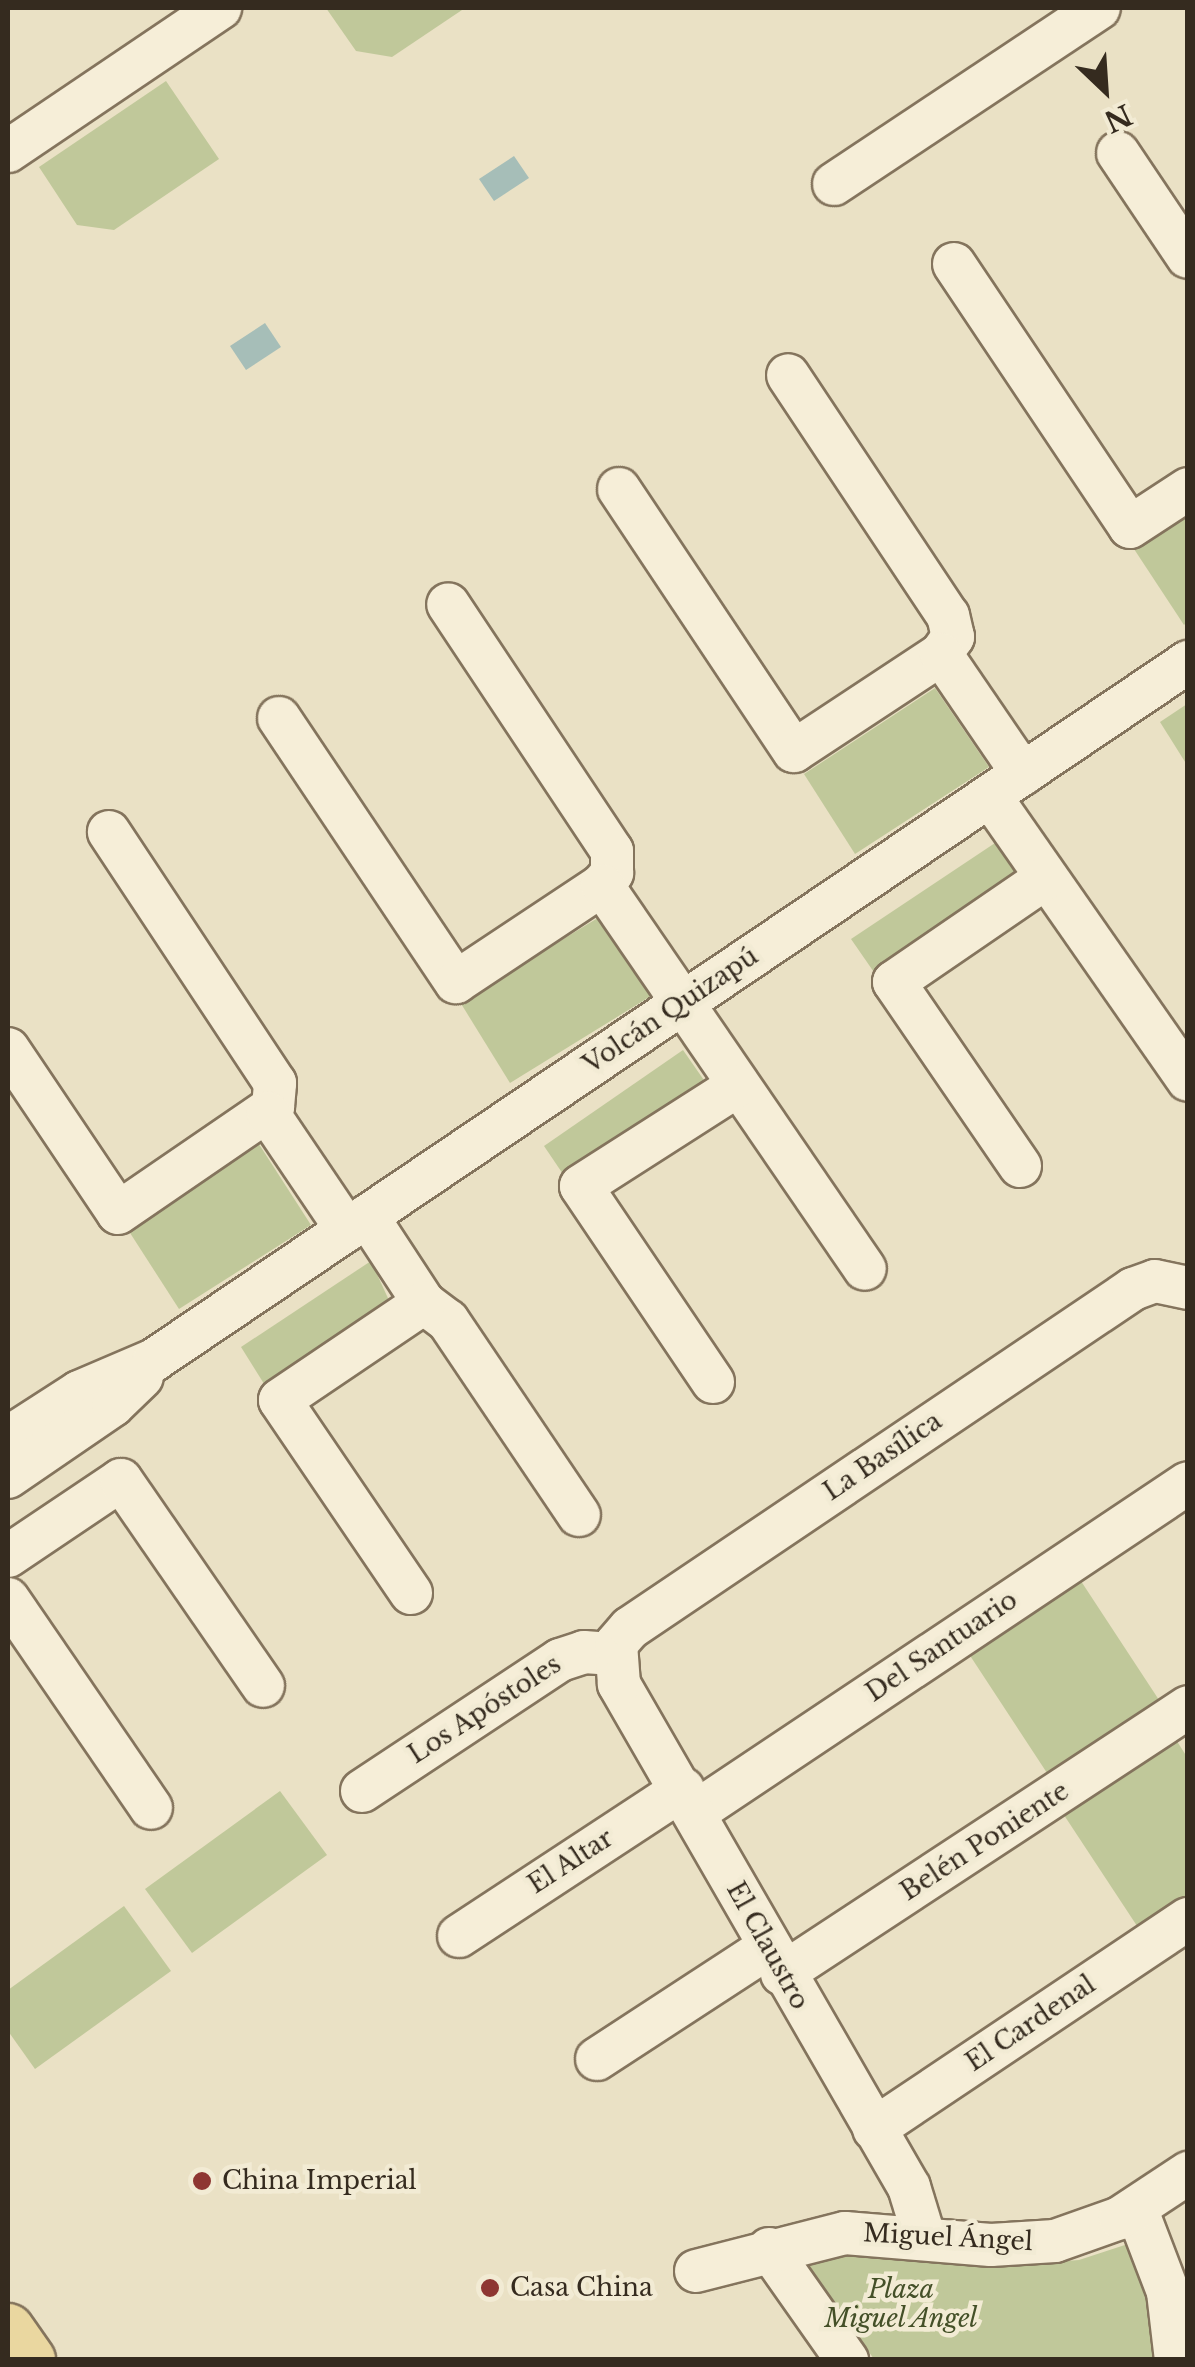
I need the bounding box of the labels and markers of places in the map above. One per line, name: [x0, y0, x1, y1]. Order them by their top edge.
place label: China Imperial: [222, 2166, 417, 2196]
marker: China Imperial: [191, 2170, 213, 2192]
place label: Casa China: [510, 2273, 653, 2303]
marker: Casa China: [479, 2277, 501, 2299]

